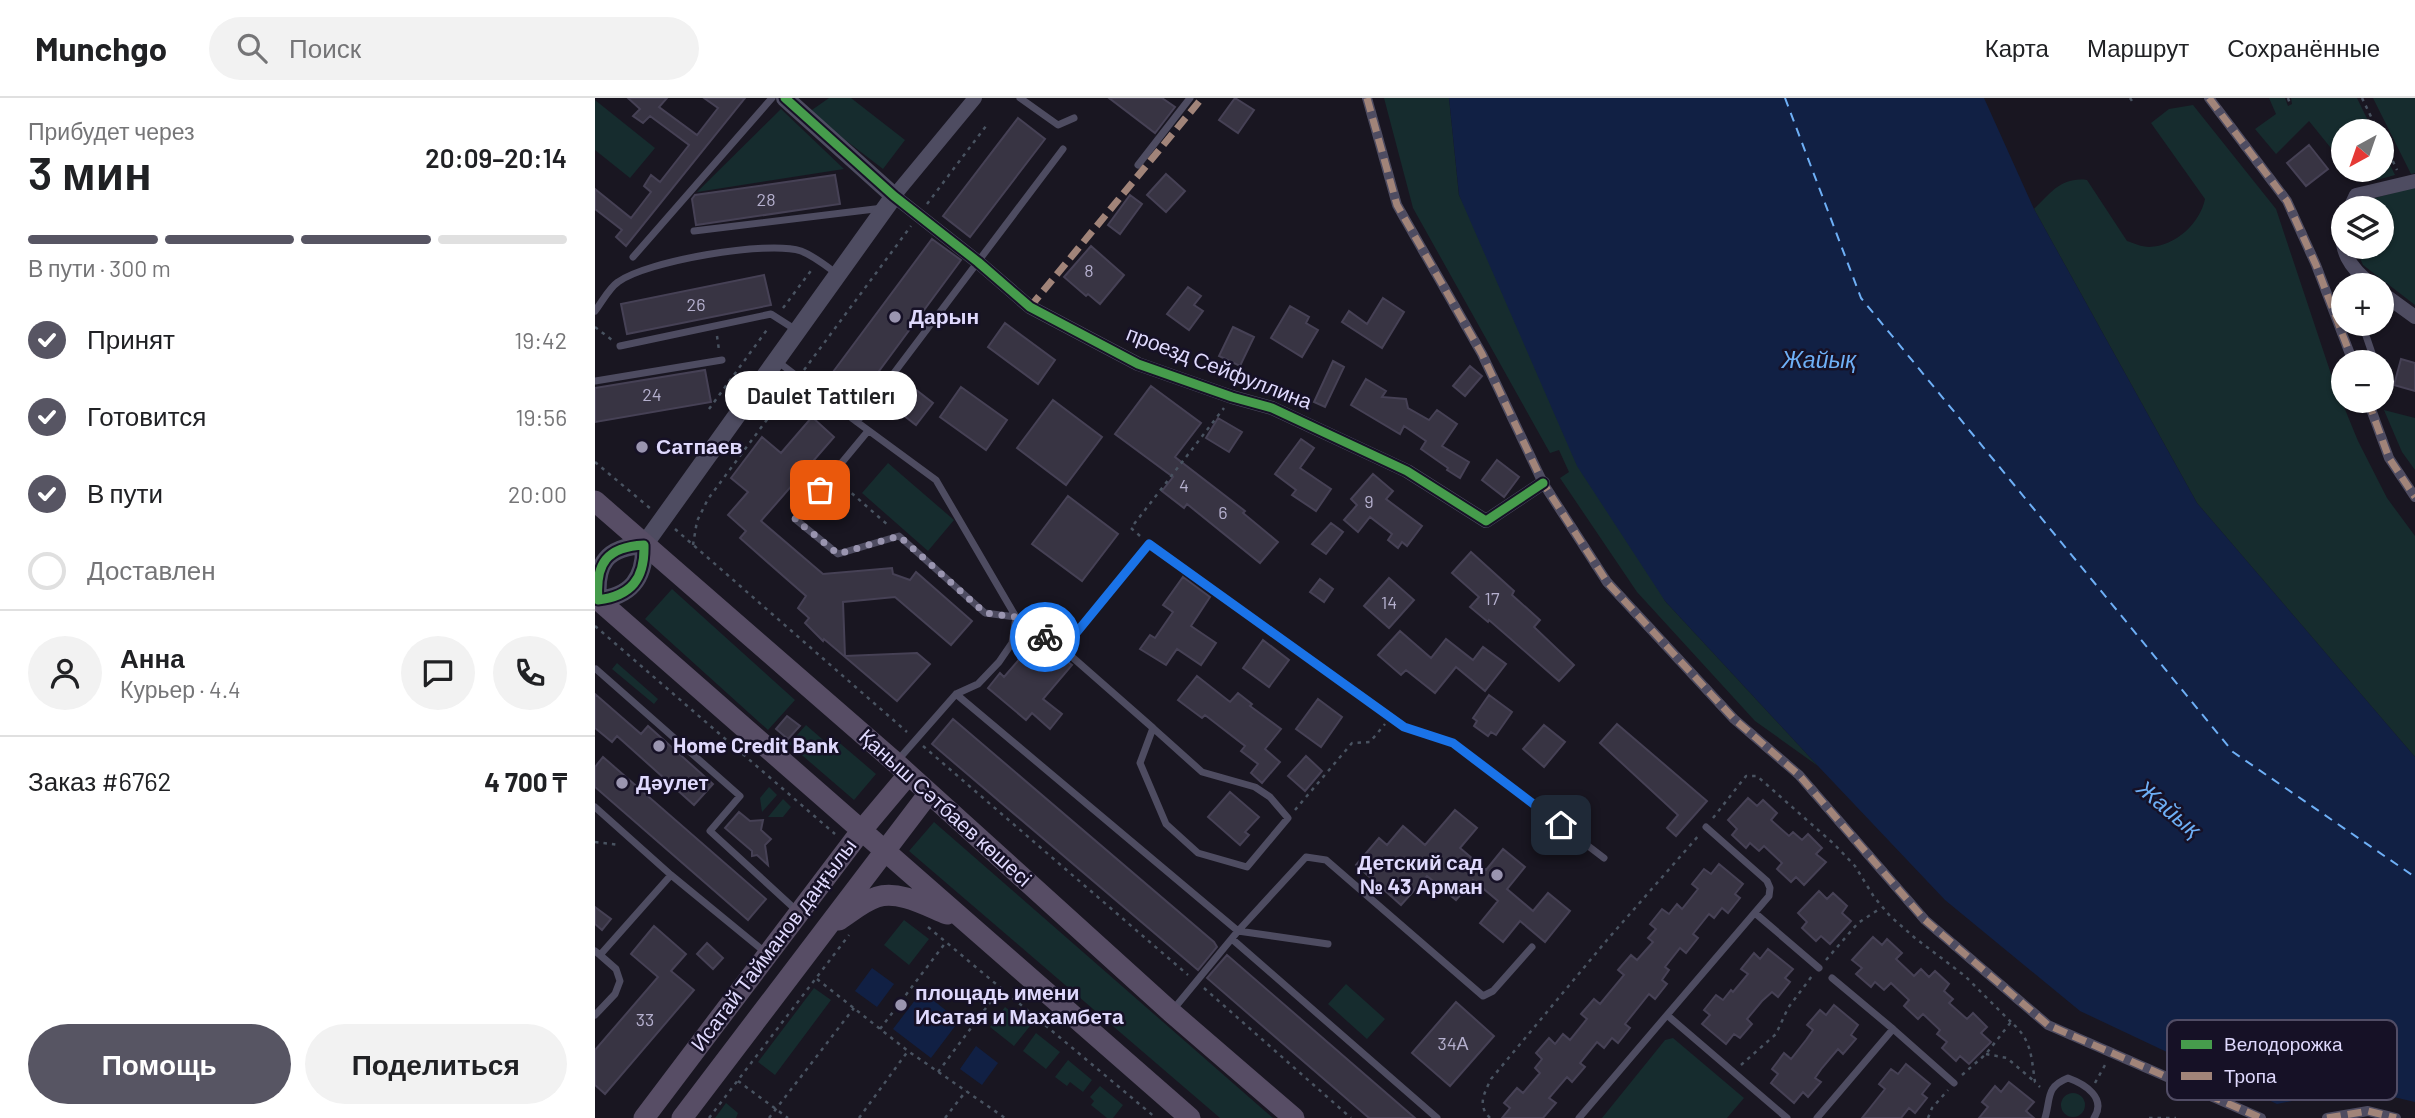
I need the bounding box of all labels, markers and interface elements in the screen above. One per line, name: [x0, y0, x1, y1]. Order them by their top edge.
search box: [209, 17, 699, 80]
text: Munchgo: [35, 28, 167, 68]
icon: search: [233, 29, 271, 67]
text: Поиск: [289, 32, 361, 63]
text: Карта: [1985, 33, 2049, 62]
text: Маршрут: [2087, 33, 2189, 62]
text: Сохранённые: [2227, 33, 2380, 62]
text: Прибудет через: [28, 117, 195, 145]
north arrow: [2331, 119, 2394, 182]
map controls: [2331, 119, 2394, 413]
text: 20:09–20:14: [425, 142, 567, 173]
text: 3 мин: [28, 144, 152, 199]
house number: 28: [756, 188, 776, 210]
button: layers: [2331, 196, 2394, 259]
text: В пути · 300 m: [28, 254, 171, 282]
house number: 8: [1084, 259, 1094, 281]
button: +: [2331, 273, 2394, 336]
house number: 26: [687, 293, 705, 315]
place label: Дарын: [909, 303, 979, 328]
marker: Дарын: [887, 309, 903, 325]
street label: проезд Сейфуллина: [1123, 320, 1316, 414]
icon: check: [28, 321, 66, 359]
text: Принят: [87, 323, 175, 354]
text: 19:42: [514, 326, 567, 354]
water label: Жайық: [1781, 345, 1857, 373]
button: −: [2331, 350, 2394, 413]
callout: Daulet Tattılerı: [724, 371, 916, 420]
text: Daulet Tattılerı: [747, 381, 895, 409]
house number: 24: [642, 383, 662, 405]
icon: check: [28, 398, 66, 436]
text: Готовится: [87, 400, 206, 431]
text: 19:56: [516, 403, 567, 431]
place label: Сатпаев: [656, 433, 742, 458]
marker: Сатпаев: [634, 439, 650, 455]
pin: [790, 460, 850, 520]
icon: bag: [801, 471, 839, 509]
house number: 4: [1179, 474, 1189, 496]
icon: check: [28, 475, 66, 513]
text: В пути: [87, 477, 163, 508]
text: 20:00: [508, 480, 567, 508]
house number: 9: [1364, 490, 1374, 512]
house number: 6: [1218, 501, 1228, 523]
text: Доставлен: [87, 554, 216, 585]
house number: 17: [1485, 587, 1500, 609]
house number: 14: [1381, 591, 1397, 613]
courier: [1010, 602, 1080, 672]
icon: bike: [1026, 618, 1064, 656]
button: person: [28, 636, 102, 710]
button: chat: [401, 636, 475, 710]
button: phone: [493, 636, 567, 710]
text: Анна: [120, 642, 185, 673]
text: Курьер · 4.4: [120, 675, 241, 703]
street label: Қаныш Сәтбаев көшесі: [855, 723, 1037, 891]
place label: Home Credit Bank: [673, 732, 839, 757]
marker: Home Credit Bank: [651, 738, 667, 754]
text: Заказ #6762: [28, 765, 172, 796]
text: 4 700 ₸: [484, 766, 567, 797]
place label: Дәулет: [636, 769, 709, 794]
water label: Жайық: [2131, 773, 2208, 844]
marker: Дәулет: [614, 775, 630, 791]
pin: [1531, 795, 1591, 855]
icon: home: [1542, 806, 1580, 844]
street label: Исатай Тайманов даңғылы: [685, 833, 861, 1055]
place label: Детский сад № 43 Арман: [1357, 849, 1483, 898]
marker: Детский сад № 43 Арман: [1489, 867, 1505, 883]
place label: площадь имени Исатая и Махамбета: [915, 979, 1124, 1028]
marker: площадь имени Исатая и Махамбета: [893, 997, 909, 1013]
house number: 33: [636, 1008, 654, 1030]
legend: [2167, 1020, 2397, 1100]
button: Помощь: [28, 1024, 291, 1104]
button: Поделиться: [305, 1024, 567, 1104]
house number: 34А: [1437, 1032, 1469, 1054]
text: Велодорожка: [2224, 1032, 2343, 1055]
text: Тропа: [2224, 1064, 2277, 1087]

